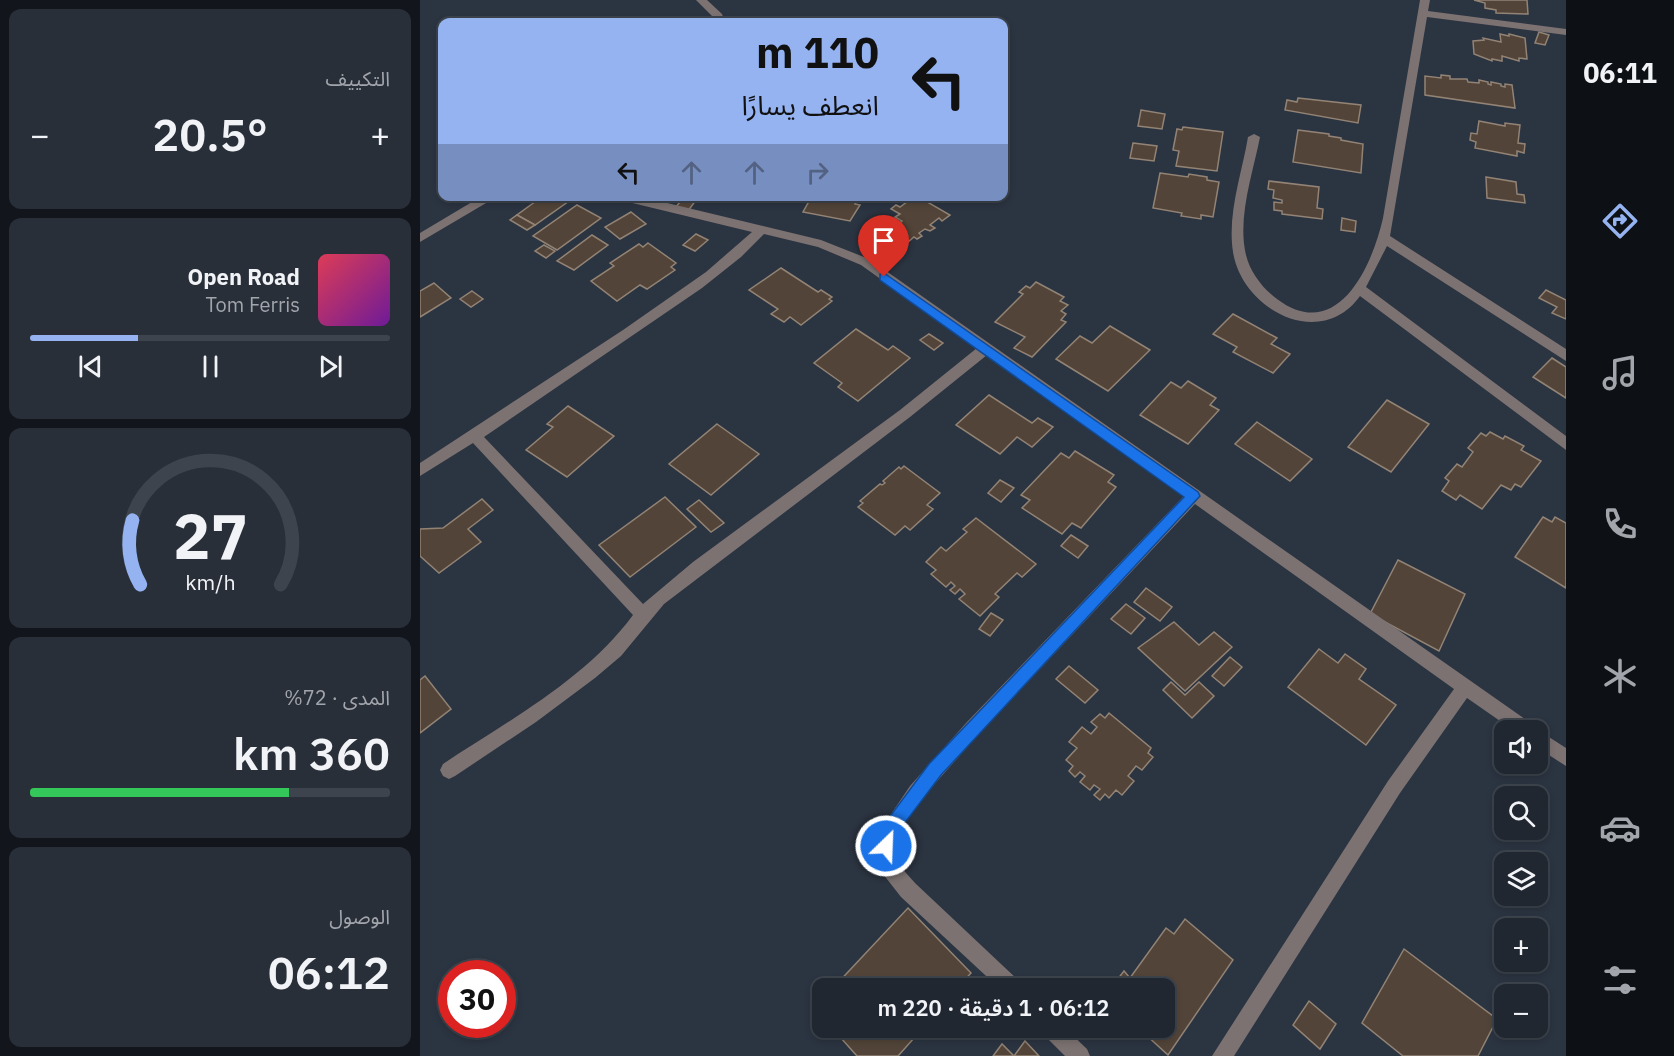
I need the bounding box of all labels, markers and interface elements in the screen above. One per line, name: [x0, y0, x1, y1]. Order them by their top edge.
text: 110 m: [756, 25, 879, 80]
icon: left: [900, 42, 978, 120]
text: 06:11: [1583, 55, 1657, 90]
text: التكييف: [326, 65, 390, 92]
text: انعطف يسارًا: [742, 87, 879, 122]
text: 20.5°: [152, 105, 268, 163]
text: −: [30, 113, 50, 156]
text: +: [370, 113, 390, 156]
icon: left: [612, 156, 645, 189]
icon: ahead: [675, 156, 708, 189]
icon: ahead: [738, 156, 771, 189]
icon: right: [801, 156, 834, 189]
icon: directions: [1599, 200, 1641, 242]
pin: [858, 215, 909, 277]
icon: arrive: [867, 224, 900, 257]
text: Open Road: [187, 262, 300, 291]
text: Tom Ferris: [205, 291, 300, 318]
icon: previous: [74, 350, 107, 383]
icon: pause: [194, 350, 227, 383]
icon: next: [314, 350, 347, 383]
icon: music: [1599, 352, 1641, 394]
text: 27: [173, 495, 247, 576]
icon: phone: [1599, 503, 1641, 545]
text: km/h: [185, 568, 235, 596]
icon: climate: [1599, 655, 1641, 697]
text: المدى · 72%: [284, 684, 390, 711]
map controls: [1494, 720, 1548, 1038]
button: sound: [1494, 720, 1548, 774]
text: 360 km: [233, 724, 390, 782]
button: search: [1494, 786, 1548, 840]
icon: car: [1599, 807, 1641, 849]
position arrow: [854, 814, 918, 878]
button: layers: [1494, 852, 1548, 906]
text: الوصول: [329, 903, 390, 930]
button: +: [1494, 918, 1548, 972]
text: 06:12: [268, 943, 390, 1001]
icon: filters: [1599, 959, 1641, 1001]
speed limit sign: 30: [438, 960, 516, 1038]
button: −: [1494, 984, 1548, 1038]
text: 06:12 · 1 دقيقة · 220 m: [877, 993, 1110, 1022]

